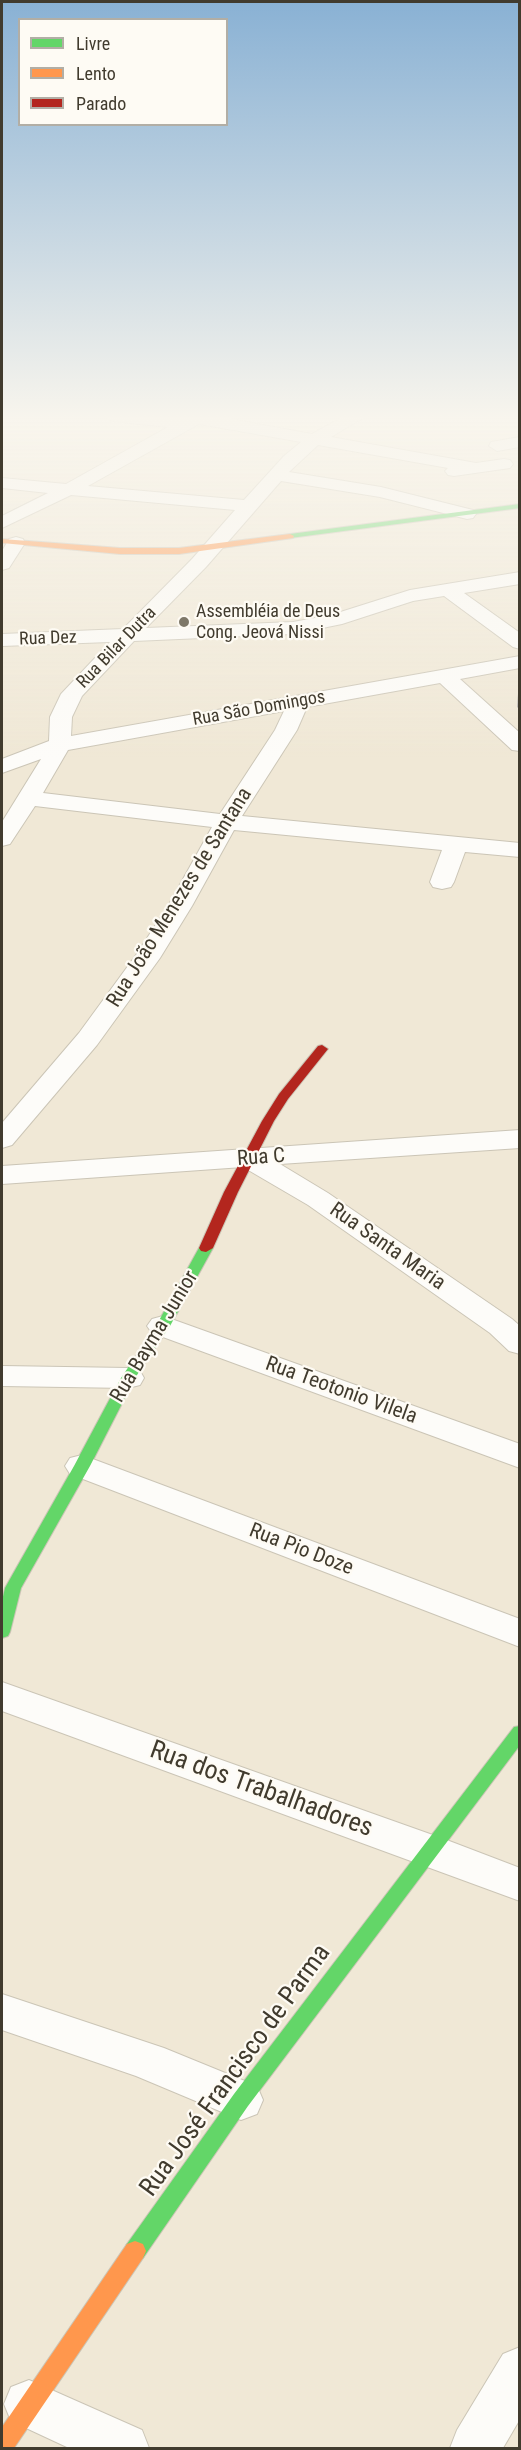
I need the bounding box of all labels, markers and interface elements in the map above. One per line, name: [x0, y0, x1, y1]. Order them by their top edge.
legend: [18, 18, 228, 126]
text: Livre: [76, 33, 110, 54]
text: Lento: [76, 63, 116, 84]
text: Parado: [76, 93, 126, 114]
place label: Assembléia de Deus Cong. Jeová Nissi: [196, 601, 340, 644]
street label: Rua Bilar Dutra: [73, 603, 161, 693]
marker: Assembléia de Deus Cong. Jeová Nissi: [177, 615, 191, 629]
street label: Rua Dez: [19, 627, 77, 651]
street label: Rua São Domingos: [191, 687, 327, 731]
street label: Rua João Menezes de Santana: [102, 784, 258, 1012]
street label: Rua C: [236, 1144, 286, 1172]
street label: Rua Santa Maria: [324, 1198, 450, 1296]
street label: Rua Bayma Junior: [106, 1267, 204, 1407]
street label: Rua Teotonio Vilela: [262, 1352, 420, 1430]
street label: Rua Pio Doze: [245, 1519, 357, 1581]
street label: Rua dos Trabalhadores: [145, 1735, 377, 1845]
street label: Rua José Francisco de Parma: [134, 1939, 338, 2203]

